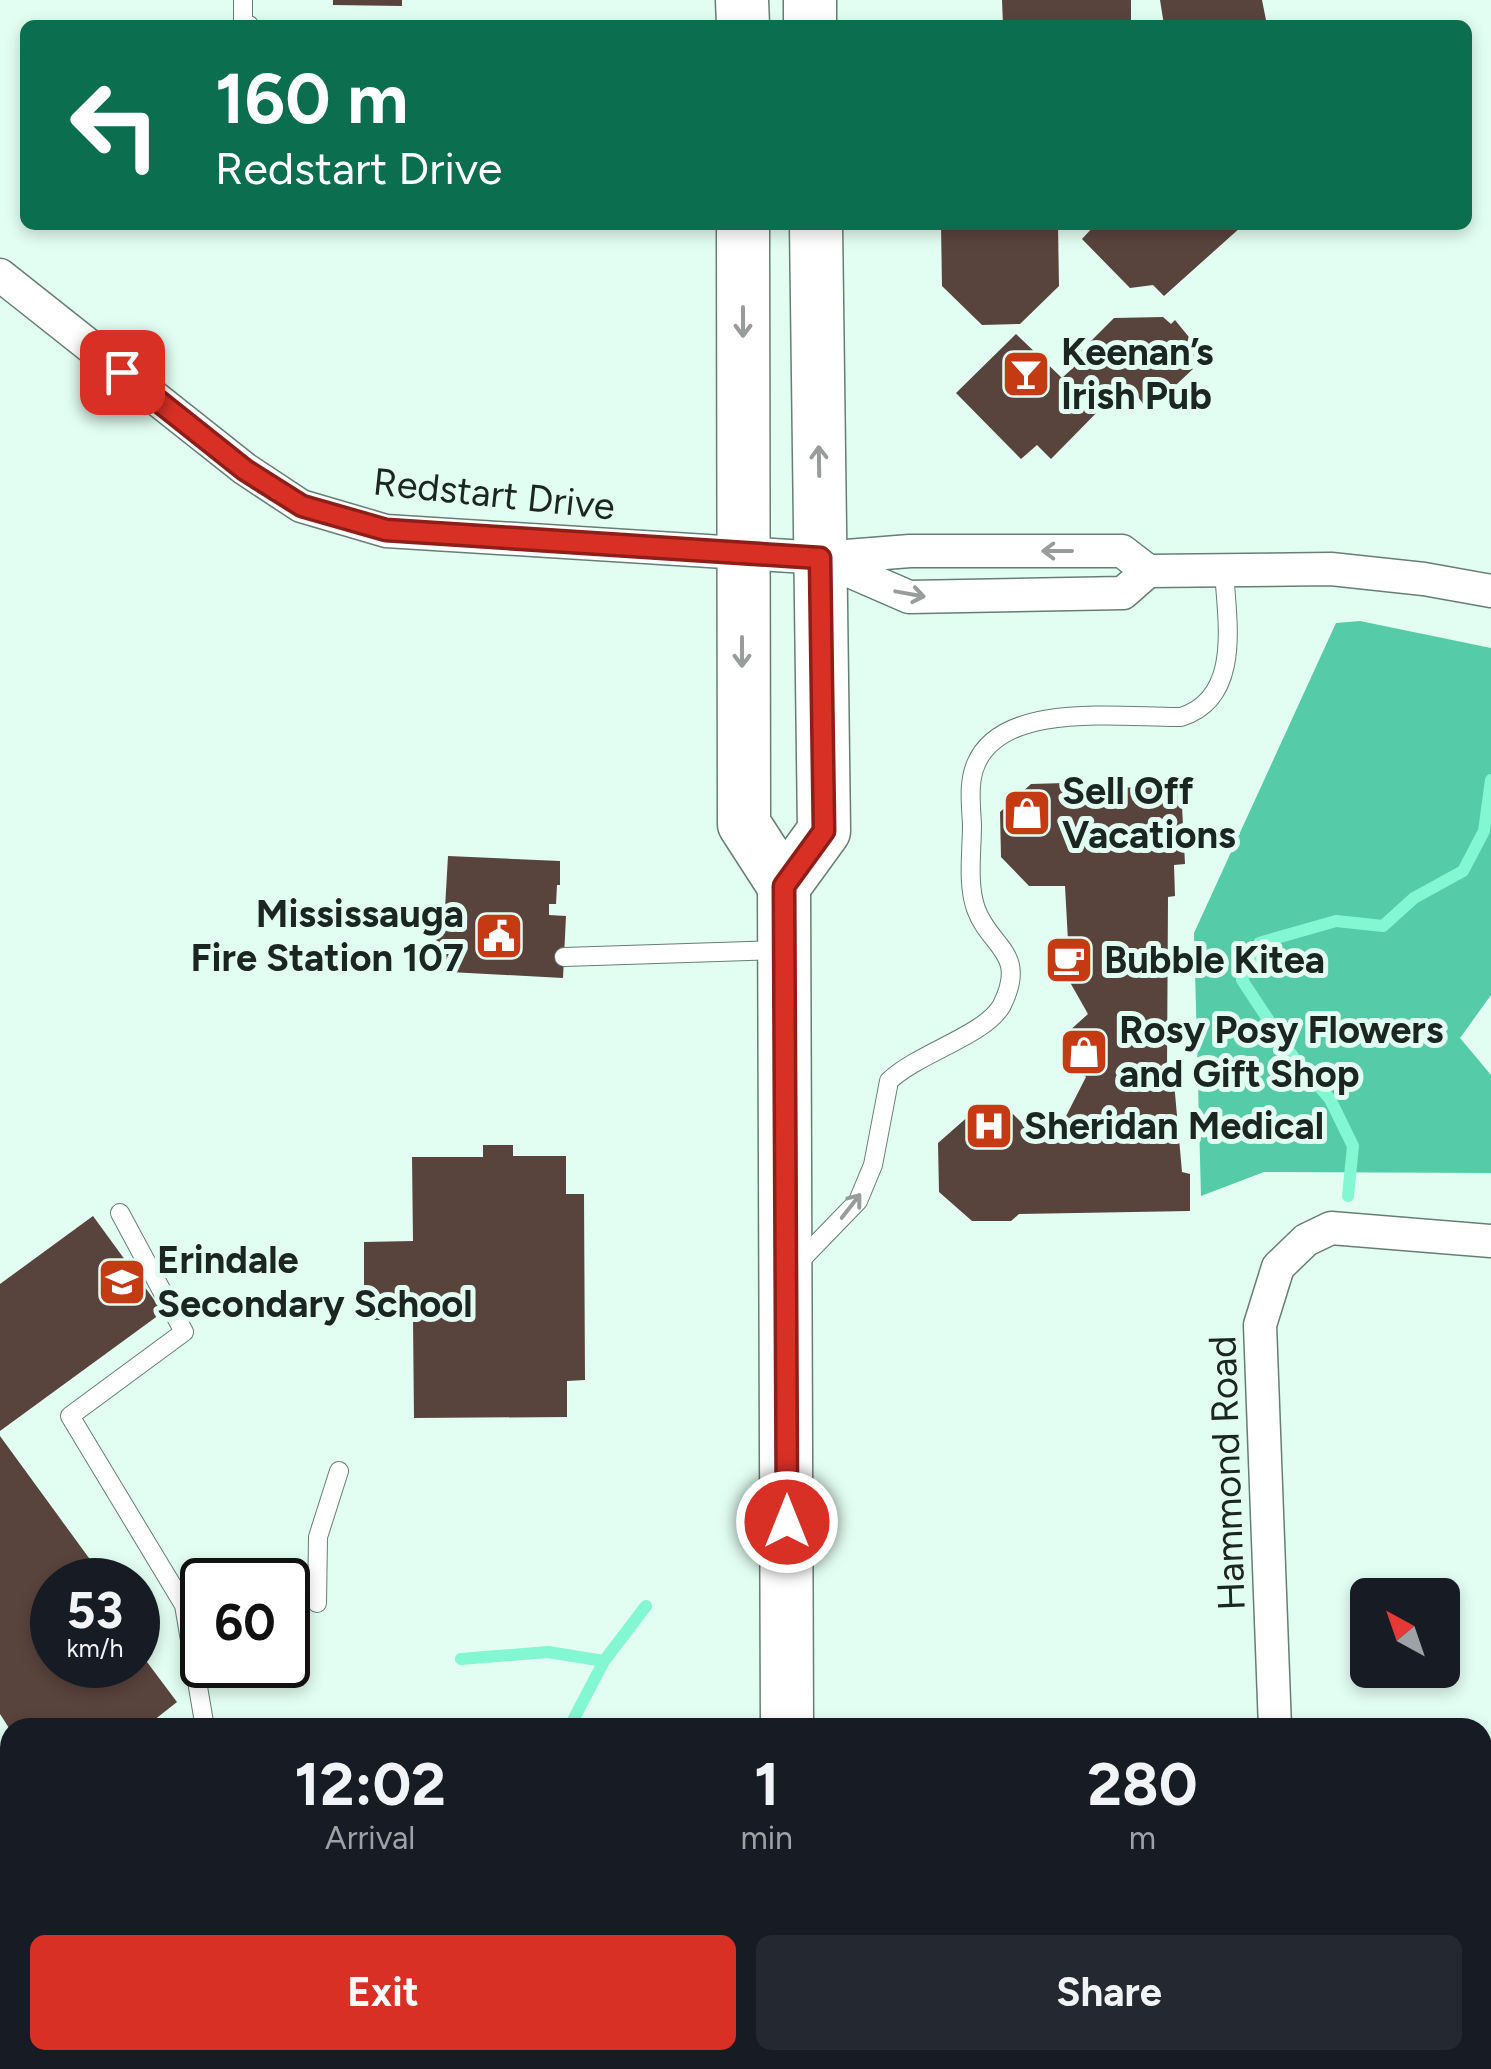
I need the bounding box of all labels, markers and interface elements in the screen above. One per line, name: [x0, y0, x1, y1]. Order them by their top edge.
text: 160 m: [215, 56, 408, 141]
icon: left: [50, 60, 180, 190]
text: Redstart Drive: [215, 141, 502, 195]
one-way arrow: [734, 306, 752, 338]
place label: Keenan’s Irish Pub: [1061, 329, 1214, 419]
pin: [80, 330, 165, 415]
icon: arrive: [95, 345, 150, 400]
bar icon: Keenan’s Irish Pub: [1000, 348, 1052, 400]
one-way arrow: [810, 445, 828, 478]
street label: Redstart Drive: [371, 458, 617, 530]
one-way arrow: [1042, 542, 1074, 560]
one-way arrow: [894, 585, 926, 604]
one-way arrow: [732, 636, 752, 668]
place label: Sell Off Vacations: [1062, 768, 1236, 858]
shop icon: Sell Off Vacations: [1001, 787, 1053, 839]
place label: Mississauga Fire Station 107: [191, 891, 464, 981]
public building icon: Mississauga Fire Station 107: [473, 910, 525, 962]
cafe icon: Bubble Kitea: [1043, 934, 1095, 986]
place label: Bubble Kitea: [1104, 937, 1325, 983]
place label: Rosy Posy Flowers and Gift Shop: [1119, 1007, 1443, 1097]
shop icon: Rosy Posy Flowers and Gift Shop: [1058, 1026, 1110, 1078]
hospital icon: Sheridan Medical: [963, 1100, 1015, 1152]
place label: Sheridan Medical: [1024, 1103, 1324, 1149]
one-way arrow: [840, 1194, 862, 1220]
place label: Erindale Secondary School: [157, 1237, 473, 1327]
school or university icon: Erindale Secondary School: [96, 1256, 148, 1308]
street label: Hammond Road: [1199, 1335, 1255, 1611]
position arrow: [735, 1470, 839, 1574]
speed limit sign: 60: [180, 1558, 310, 1688]
north arrow: [1350, 1578, 1460, 1688]
map controls: [1350, 1578, 1460, 1688]
text: 53: [67, 1580, 123, 1641]
text: km/h: [66, 1633, 124, 1663]
text: 12:02: [294, 1748, 446, 1820]
text: 1: [754, 1748, 779, 1820]
text: 280: [1087, 1748, 1198, 1820]
text: Arrival: [325, 1819, 415, 1857]
text: min: [740, 1819, 793, 1857]
text: m: [1129, 1819, 1156, 1857]
button: Exit: [30, 1935, 736, 2050]
button: Share: [756, 1935, 1462, 2050]

